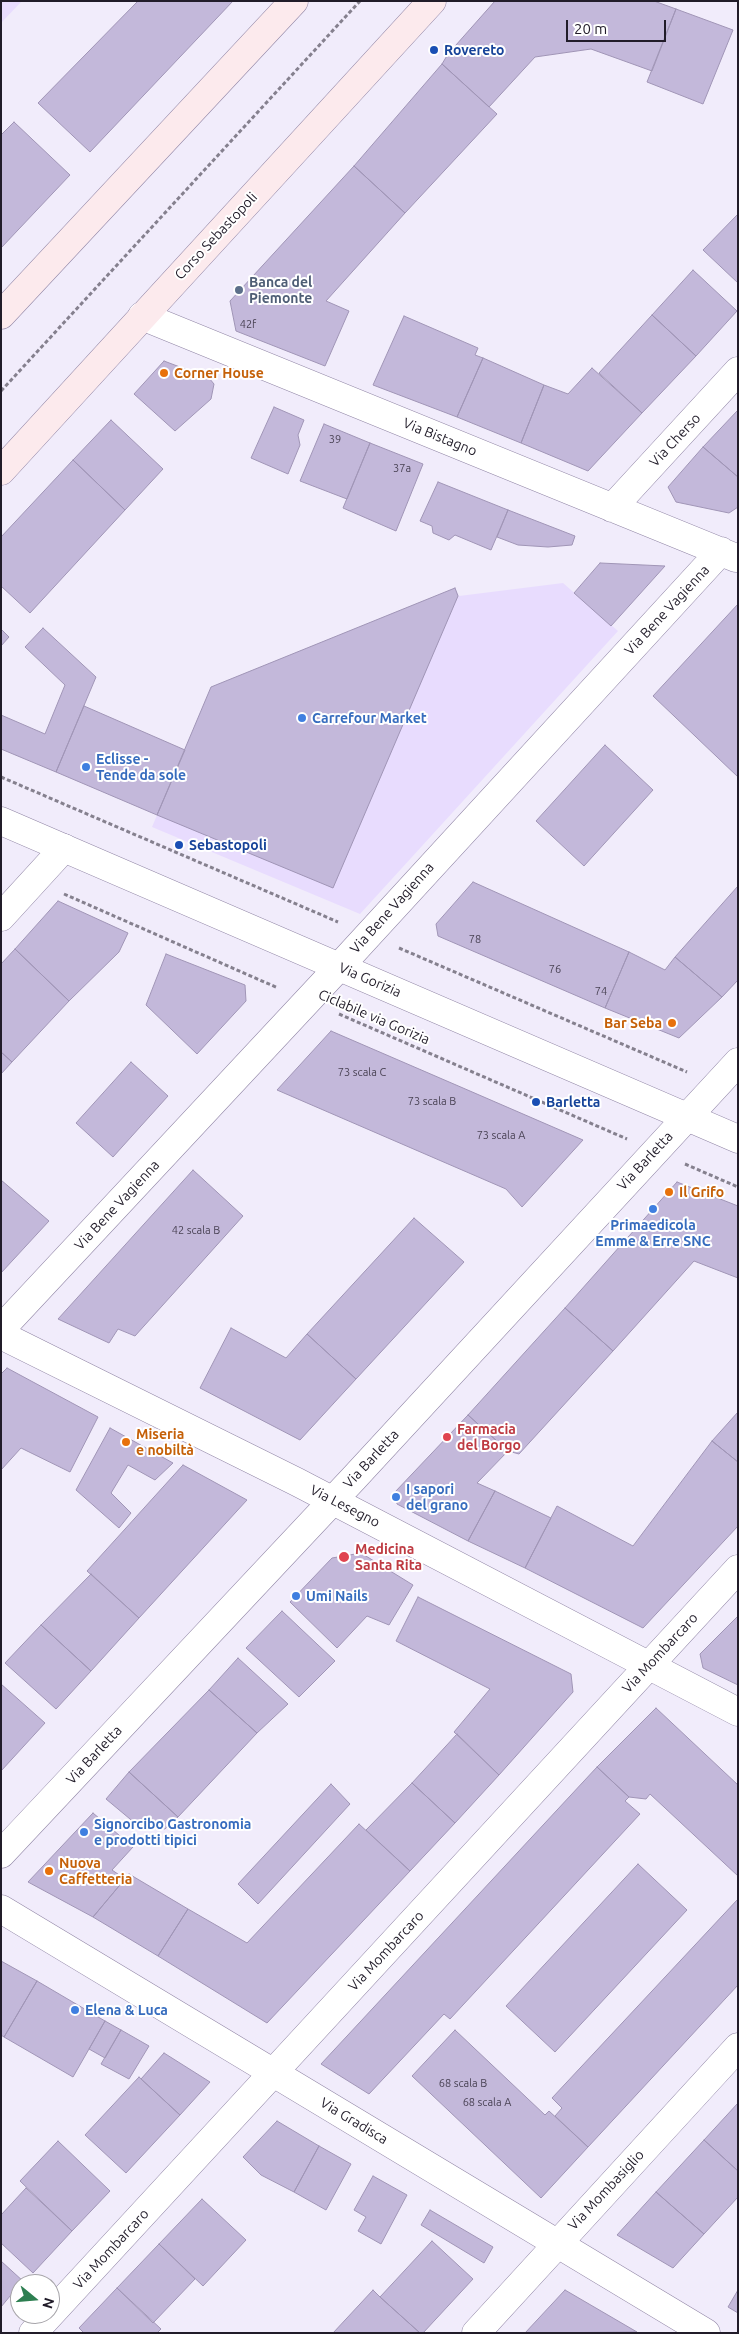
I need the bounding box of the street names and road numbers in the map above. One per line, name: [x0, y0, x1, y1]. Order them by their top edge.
street label: Corso Sebastopoli: [171, 189, 261, 283]
street label: Via Cherso: [646, 410, 704, 470]
street label: Via Bistagno: [401, 415, 479, 459]
street label: Via Bene Vagienna: [621, 562, 713, 658]
street label: Via Bene Vagienna: [347, 859, 437, 957]
street label: Via Gorizia: [336, 959, 404, 1001]
street label: Ciclabile via Gorizia: [316, 986, 432, 1048]
street label: Via Barletta: [614, 1128, 676, 1194]
street label: Via Bene Vagienna: [71, 1157, 163, 1253]
street label: Via Barletta: [340, 1426, 402, 1492]
street label: Via Lesegno: [307, 1481, 383, 1531]
street label: Via Mombarcaro: [619, 1609, 701, 1697]
street label: Via Barletta: [63, 1722, 125, 1788]
street label: Via Mombarcaro: [345, 1907, 427, 1995]
street label: Via Gradisca: [317, 2094, 391, 2148]
street label: Via Mombasiglio: [564, 2146, 648, 2234]
street label: Via Mombarcaro: [70, 2205, 152, 2293]

